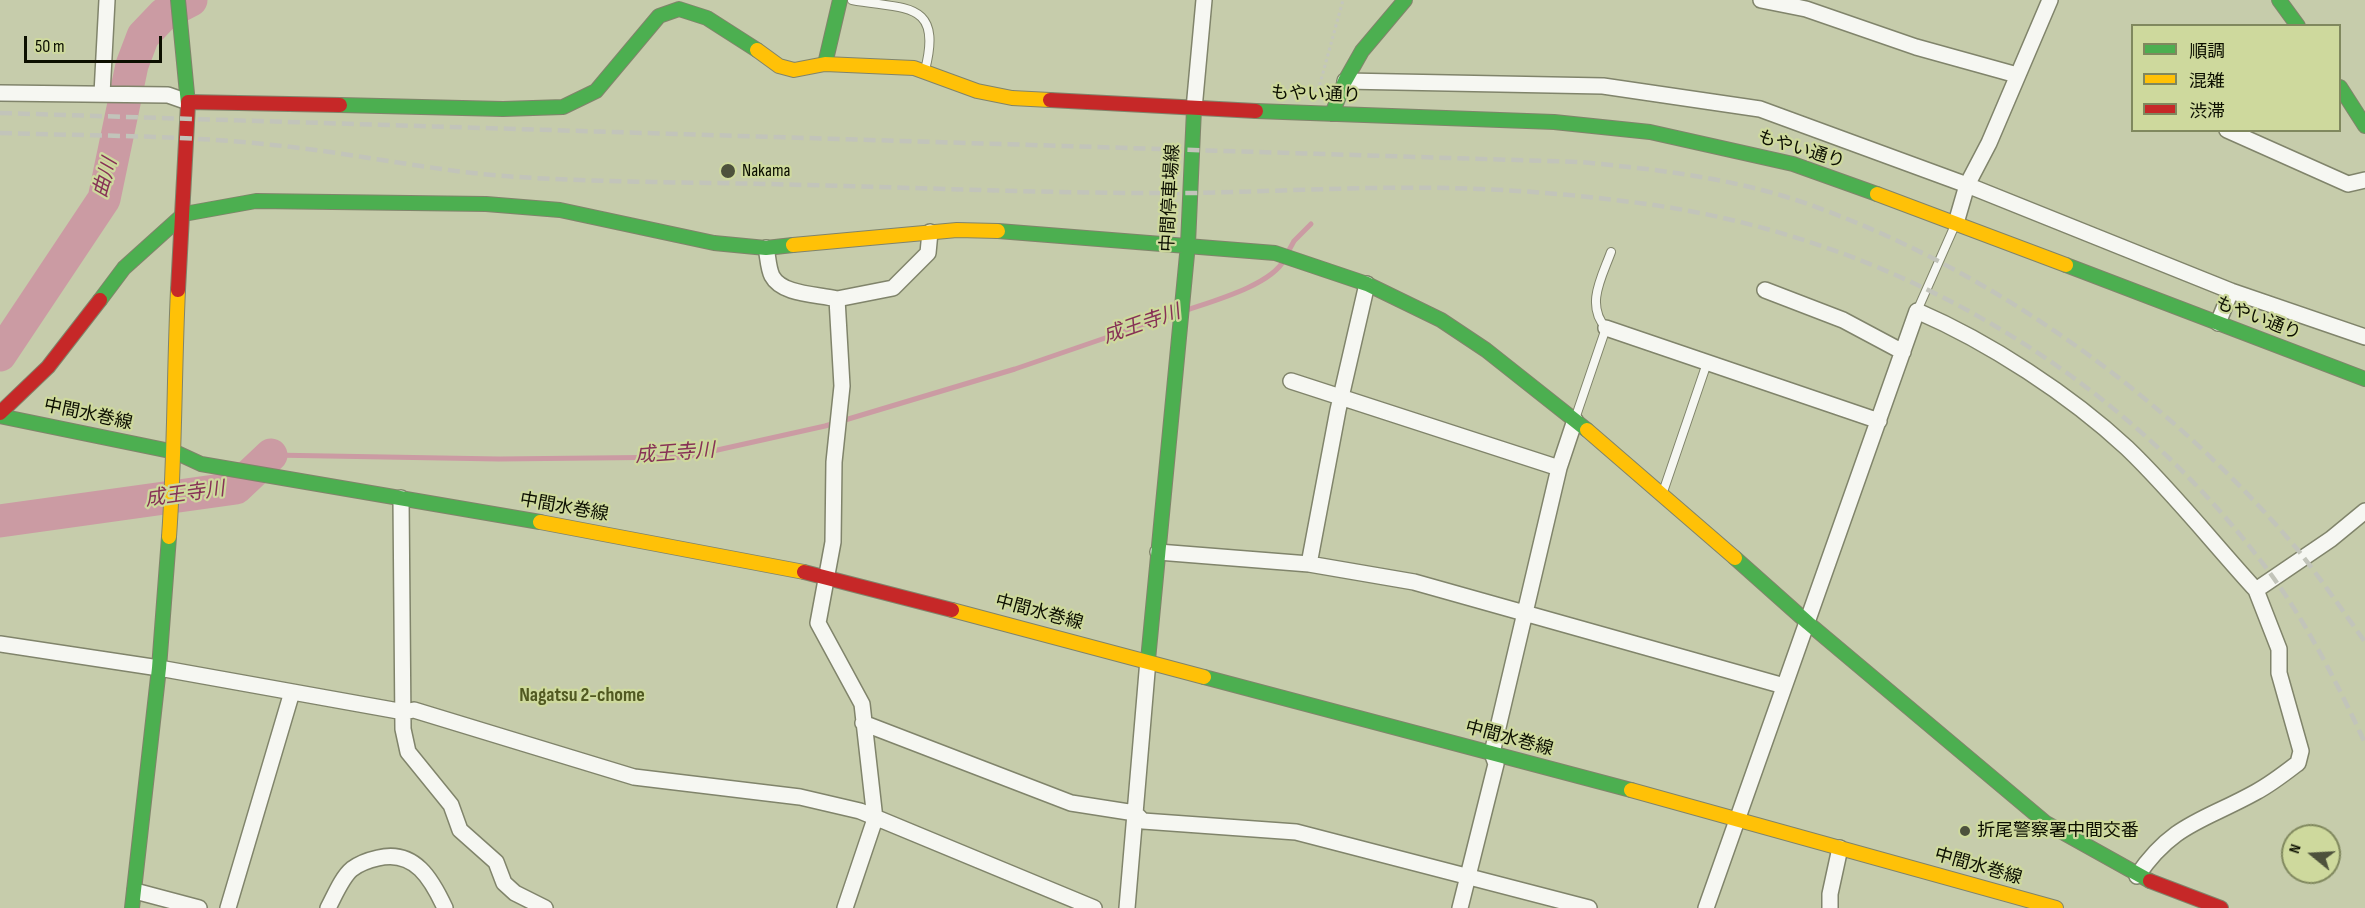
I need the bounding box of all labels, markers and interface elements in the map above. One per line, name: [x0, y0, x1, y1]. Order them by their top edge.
scale bar: [27, 24, 165, 62]
legend: [2131, 24, 2341, 132]
text: 50 m: [35, 36, 65, 57]
text: 順調: [2189, 41, 2225, 62]
text: 混雑: [2189, 71, 2225, 92]
street label: もやい通り: [1271, 83, 1361, 107]
text: 渋滞: [2189, 101, 2225, 122]
street label: もやい通り: [1755, 127, 1847, 173]
street label: 中間停車場線: [1157, 144, 1185, 252]
water label: 曲川: [89, 155, 123, 201]
place label: Nakama: [742, 160, 790, 182]
marker: Nakama: [719, 162, 737, 180]
street label: もやい通り: [2212, 293, 2304, 345]
water label: 成王寺川: [1100, 301, 1184, 349]
street label: 中間水巻線: [42, 395, 134, 435]
water label: 成王寺川: [634, 439, 716, 469]
water label: 成王寺川: [144, 478, 226, 512]
street label: 中間水巻線: [518, 490, 610, 526]
street label: 中間水巻線: [993, 591, 1085, 635]
district label: Nagatsu 2-chome: [519, 684, 645, 708]
street label: 中間水巻線: [1463, 717, 1555, 761]
place label: 折尾警察署中間交番: [1977, 820, 2139, 842]
marker: 折尾警察署中間交番: [1958, 824, 1972, 838]
north arrow: [2281, 824, 2341, 884]
text: N: [2285, 842, 2306, 856]
street label: 中間水巻線: [1932, 844, 2024, 890]

